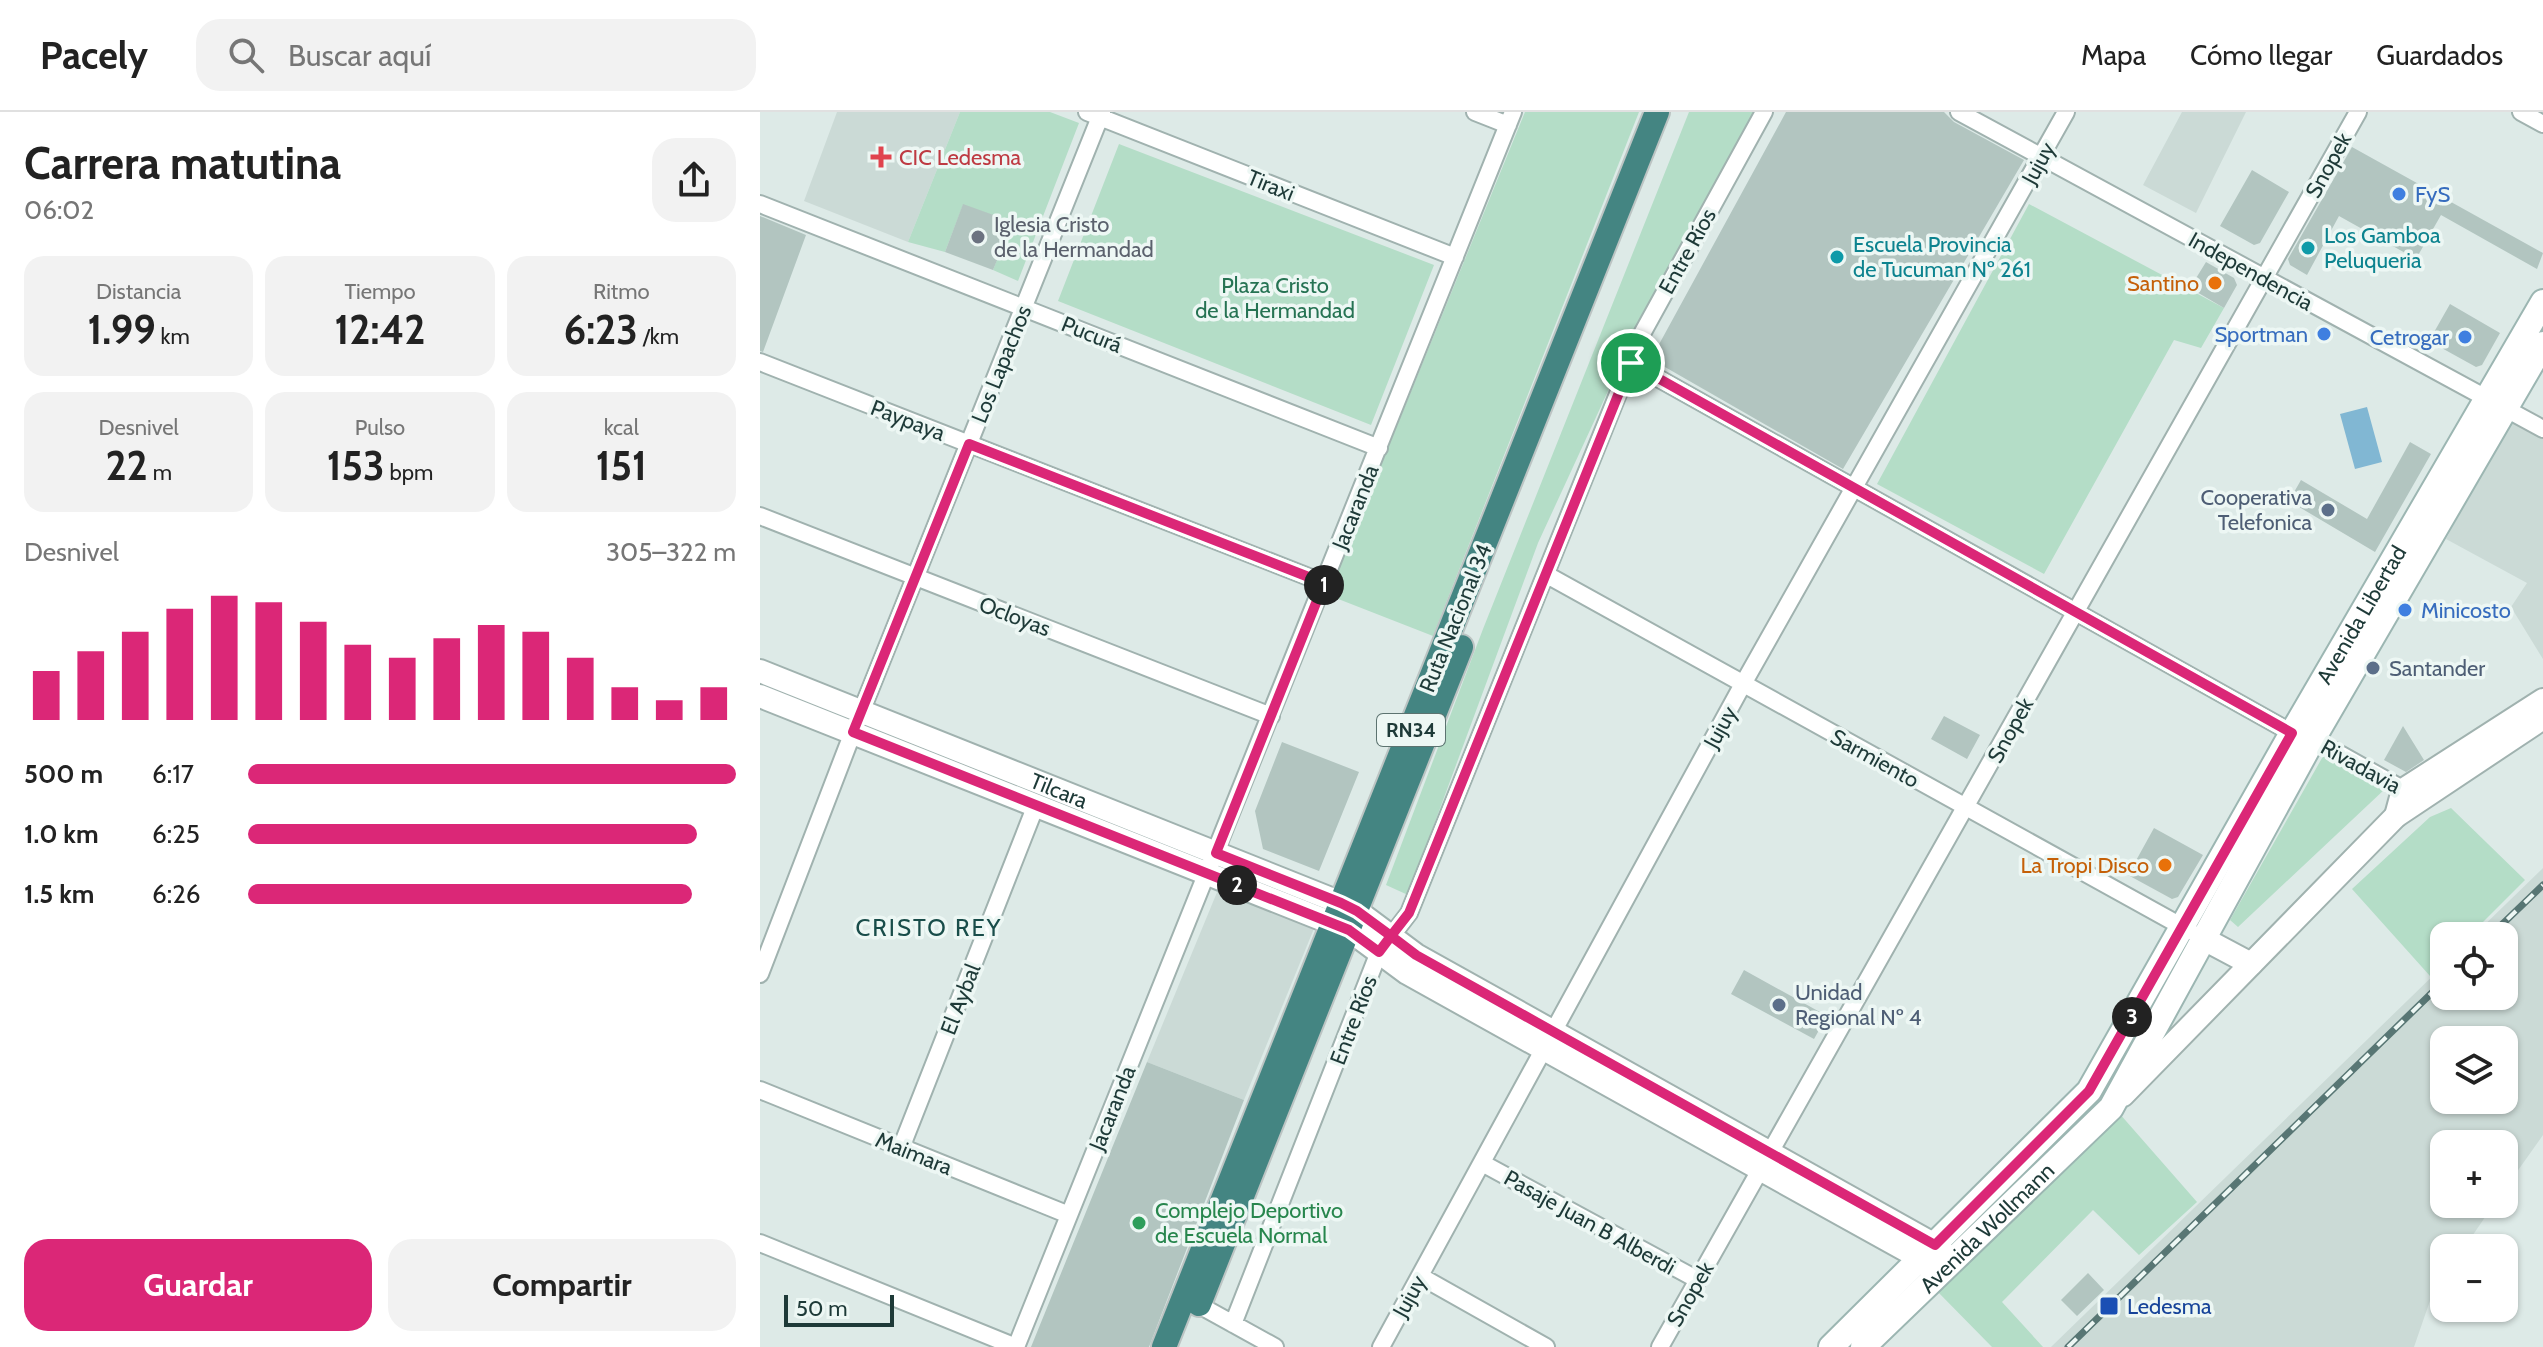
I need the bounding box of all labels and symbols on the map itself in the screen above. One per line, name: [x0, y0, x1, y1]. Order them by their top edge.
street label: Snopek: [2300, 128, 2357, 203]
street label: Jujuy: [2015, 137, 2061, 190]
place label: CIC Ledesma: [899, 144, 1022, 171]
marker: CIC Ledesma: [870, 146, 892, 168]
street label: Tiraxi: [1243, 164, 1298, 207]
place label: FyS: [2415, 181, 2450, 208]
marker: FyS: [2390, 185, 2408, 203]
street label: Entre Ríos: [1653, 204, 1722, 299]
place label: Iglesia Cristo de la Hermandad: [994, 211, 1154, 263]
place label: Los Gamboa Peluqueria: [2324, 222, 2441, 274]
street label: Independencia: [2184, 226, 2318, 317]
marker: Iglesia Cristo de la Hermandad: [969, 228, 987, 246]
place label: Escuela Provincia de Tucuman Nº 261: [1853, 231, 2031, 283]
marker: Los Gamboa Peluqueria: [2299, 239, 2317, 257]
marker: Escuela Provincia de Tucuman Nº 261: [1828, 248, 1846, 266]
place label: Santino: [2127, 270, 2199, 297]
park label: Plaza Cristo de la Hermandad: [1195, 272, 1355, 324]
marker: Santino: [2206, 274, 2224, 292]
street label: Los Lapachos: [966, 301, 1037, 427]
street label: Pucurá: [1058, 310, 1126, 359]
place label: Sportman: [2214, 321, 2308, 348]
place label: Cetrogar: [2370, 324, 2449, 351]
marker: Sportman: [2315, 325, 2333, 343]
marker: Cetrogar: [2456, 328, 2474, 346]
pin: [1597, 329, 1665, 397]
street label: Paypaya: [867, 394, 949, 447]
street label: Jacaranda: [1326, 461, 1385, 554]
place label: Cooperativa Telefonica: [2201, 484, 2312, 536]
marker: Cooperativa Telefonica: [2319, 501, 2337, 519]
street label: Ruta Nacional 34: [1413, 540, 1498, 696]
street label: Avenida Libertad: [2311, 541, 2412, 689]
pin: 1: [1304, 565, 1344, 605]
street label: Ocloyas: [975, 591, 1054, 642]
place label: Minicosto: [2421, 597, 2511, 624]
marker: Minicosto: [2396, 601, 2414, 619]
place label: Santander: [2389, 655, 2485, 682]
marker: Santander: [2364, 659, 2382, 677]
street label: Snopek: [1982, 693, 2039, 768]
street label: Jujuy: [1697, 701, 1743, 754]
road number: RN34: [1377, 714, 1445, 746]
street label: Sarmiento: [1826, 723, 1924, 794]
street label: Rivadavia: [2316, 733, 2406, 800]
street label: Tilcara: [1026, 767, 1092, 815]
place label: La Tropi Disco: [2020, 852, 2149, 879]
marker: La Tropi Disco: [2156, 856, 2174, 874]
pin: 2: [1217, 865, 1257, 905]
district label: CRISTO REY: [856, 913, 1002, 942]
street label: El Aybal: [935, 959, 987, 1039]
street label: Entre Ríos: [1324, 972, 1383, 1069]
place label: Unidad Regional Nº 4: [1795, 979, 1922, 1031]
marker: Unidad Regional Nº 4: [1770, 996, 1788, 1014]
pin: 3: [2112, 997, 2152, 1037]
street label: Jacaranda: [1083, 1062, 1142, 1155]
street label: Maimara: [872, 1126, 956, 1181]
street label: Avenida Wollmann: [1914, 1157, 2060, 1299]
street label: Pasaje Juan B Alberdi: [1499, 1164, 1680, 1281]
place label: Complejo Deportivo de Escuela Normal: [1155, 1197, 1343, 1249]
marker: Complejo Deportivo de Escuela Normal: [1130, 1214, 1148, 1232]
street label: Snopek: [1661, 1257, 1720, 1332]
street label: Jujuy: [1386, 1270, 1432, 1323]
scale bar: [784, 1291, 894, 1327]
place label: Ledesma: [2127, 1293, 2212, 1320]
marker: Ledesma: [2098, 1295, 2120, 1317]

